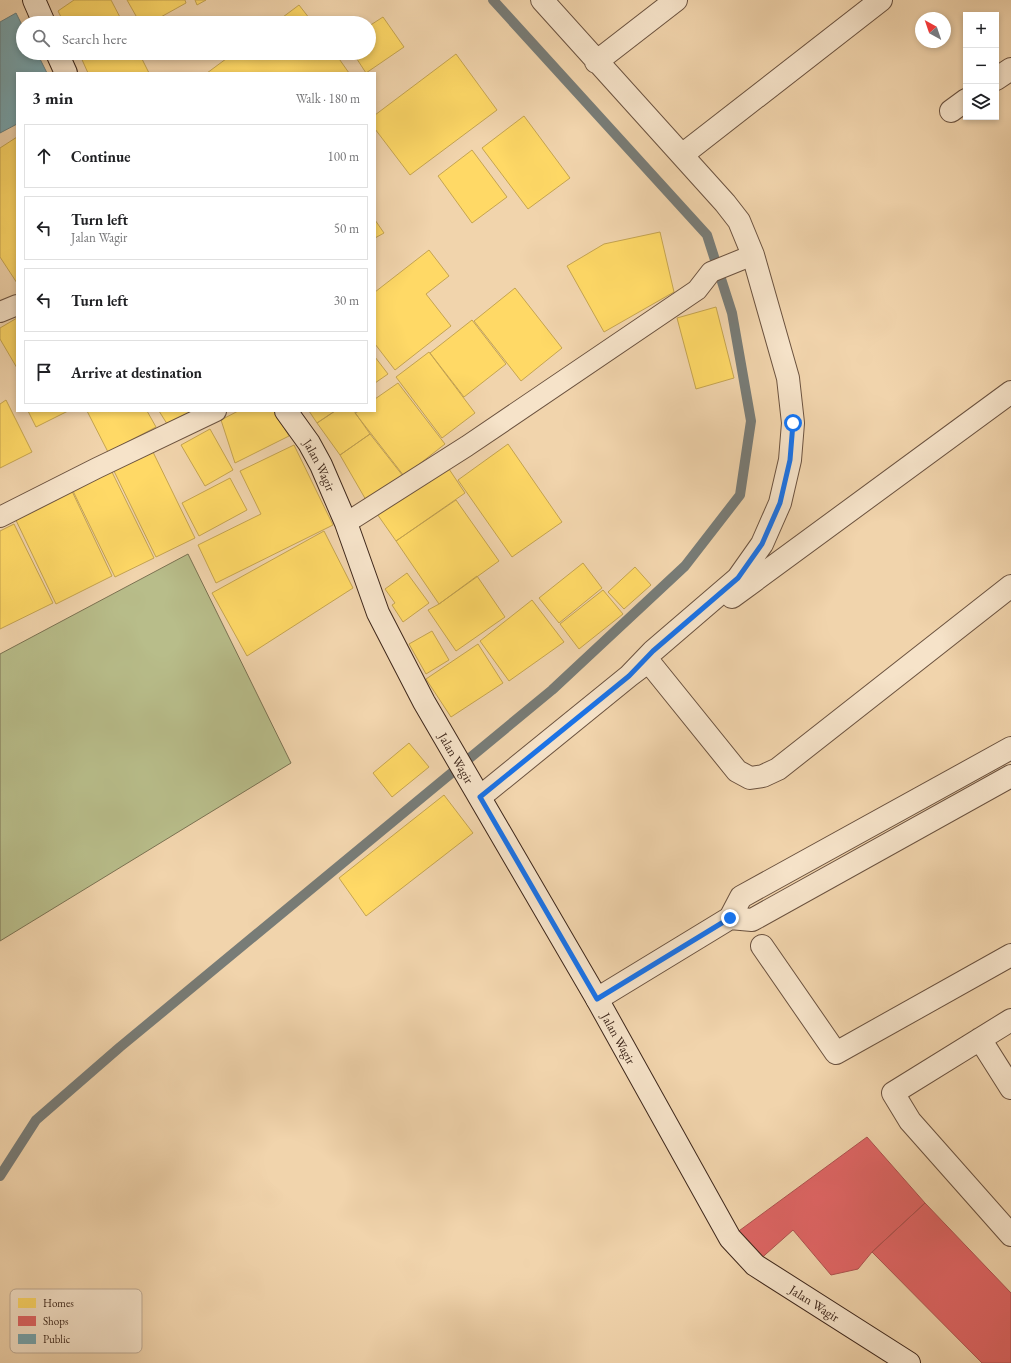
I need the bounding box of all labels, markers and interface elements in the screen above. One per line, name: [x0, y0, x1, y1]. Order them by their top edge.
north arrow: [915, 12, 951, 48]
map controls: [963, 12, 999, 120]
button: +: [963, 12, 999, 48]
search box: [16, 16, 376, 60]
icon: search: [30, 27, 52, 49]
text: Search here: [62, 29, 127, 48]
button: −: [963, 48, 999, 84]
button: layers: [963, 84, 999, 120]
text: 3 min: [32, 87, 73, 109]
text: Walk · 180 m: [296, 90, 360, 107]
icon: ahead: [33, 145, 55, 167]
text: Continue: [71, 147, 131, 166]
text: 100 m: [328, 148, 359, 165]
text: Turn left: [71, 210, 128, 229]
icon: left: [33, 217, 55, 239]
text: 50 m: [334, 220, 359, 237]
text: Jalan Wagir: [71, 229, 127, 246]
icon: left: [33, 289, 55, 311]
text: Turn left: [71, 291, 128, 310]
text: 30 m: [334, 292, 359, 309]
icon: arrive: [33, 361, 55, 383]
text: Arrive at destination: [71, 363, 202, 382]
route start: [784, 414, 802, 432]
street label: Jalan Wagir: [299, 435, 340, 495]
street label: Jalan Wagir: [434, 729, 478, 787]
route end: [721, 909, 739, 927]
street label: Jalan Wagir: [597, 1009, 640, 1068]
street label: Jalan Wagir: [785, 1281, 843, 1326]
legend: [10, 1289, 142, 1353]
text: Homes: [43, 1296, 74, 1310]
text: Shops: [43, 1314, 69, 1328]
text: Public: [43, 1332, 71, 1346]

